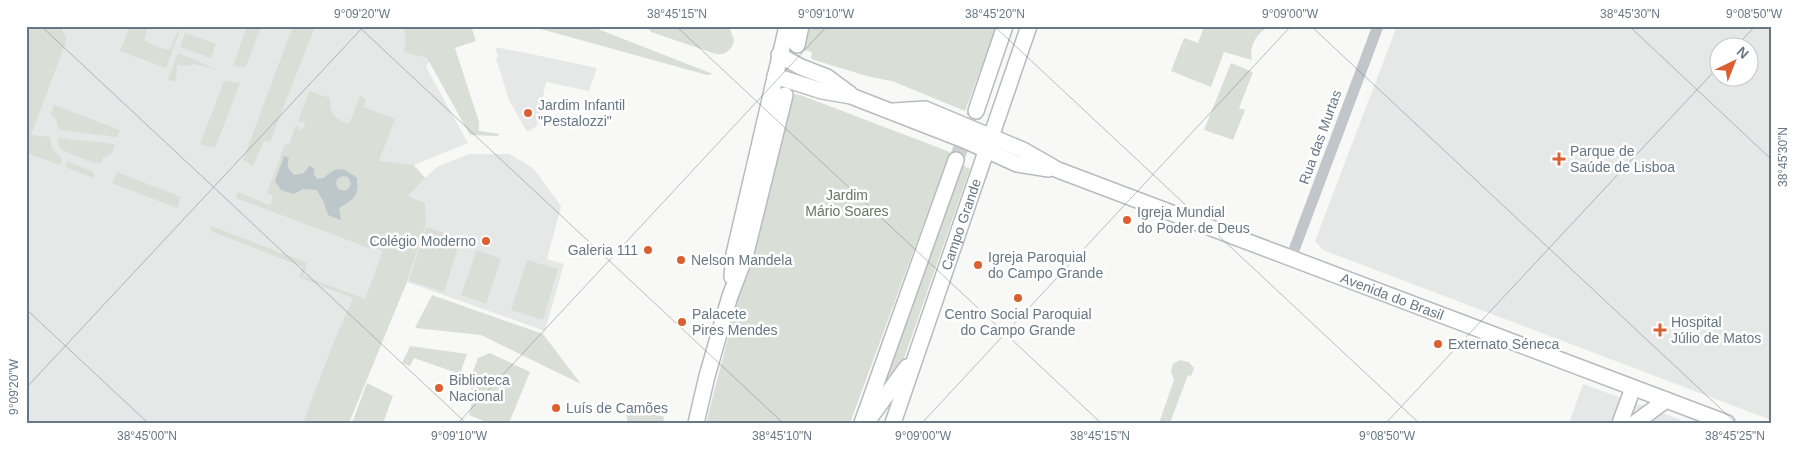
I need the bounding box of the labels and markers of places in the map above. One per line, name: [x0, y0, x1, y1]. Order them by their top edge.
place label: Jardim Infantil "Pestalozzi": [538, 97, 625, 129]
marker: Jardim Infantil "Pestalozzi": [522, 107, 534, 119]
place label: Parque de Saúde de Lisboa: [1570, 143, 1675, 175]
marker: Parque de Saúde de Lisboa: [1552, 152, 1566, 166]
place label: Igreja Mundial do Poder de Deus: [1137, 204, 1250, 236]
marker: Igreja Mundial do Poder de Deus: [1121, 214, 1133, 226]
place label: Colégio Moderno: [369, 233, 476, 249]
marker: Colégio Moderno: [480, 235, 492, 247]
place label: Galeria 111: [568, 242, 638, 258]
marker: Galeria 111: [642, 244, 654, 256]
place label: Igreja Paroquial do Campo Grande: [988, 249, 1103, 281]
place label: Nelson Mandela: [691, 252, 792, 268]
marker: Nelson Mandela: [675, 254, 687, 266]
marker: Igreja Paroquial do Campo Grande: [972, 259, 984, 271]
marker: Centro Social Paroquial do Campo Grande: [1012, 292, 1024, 304]
place label: Palacete Pires Mendes: [692, 306, 778, 338]
place label: Centro Social Paroquial do Campo Grande: [944, 306, 1092, 338]
place label: Hospital Júlio de Matos: [1671, 314, 1761, 346]
marker: Palacete Pires Mendes: [676, 316, 688, 328]
marker: Hospital Júlio de Matos: [1653, 323, 1667, 337]
place label: Externato Séneca: [1448, 336, 1560, 352]
marker: Externato Séneca: [1432, 338, 1444, 350]
place label: Biblioteca Nacional: [449, 372, 510, 404]
marker: Biblioteca Nacional: [433, 382, 445, 394]
place label: Luís de Camões: [566, 400, 668, 416]
marker: Luís de Camões: [550, 402, 562, 414]

